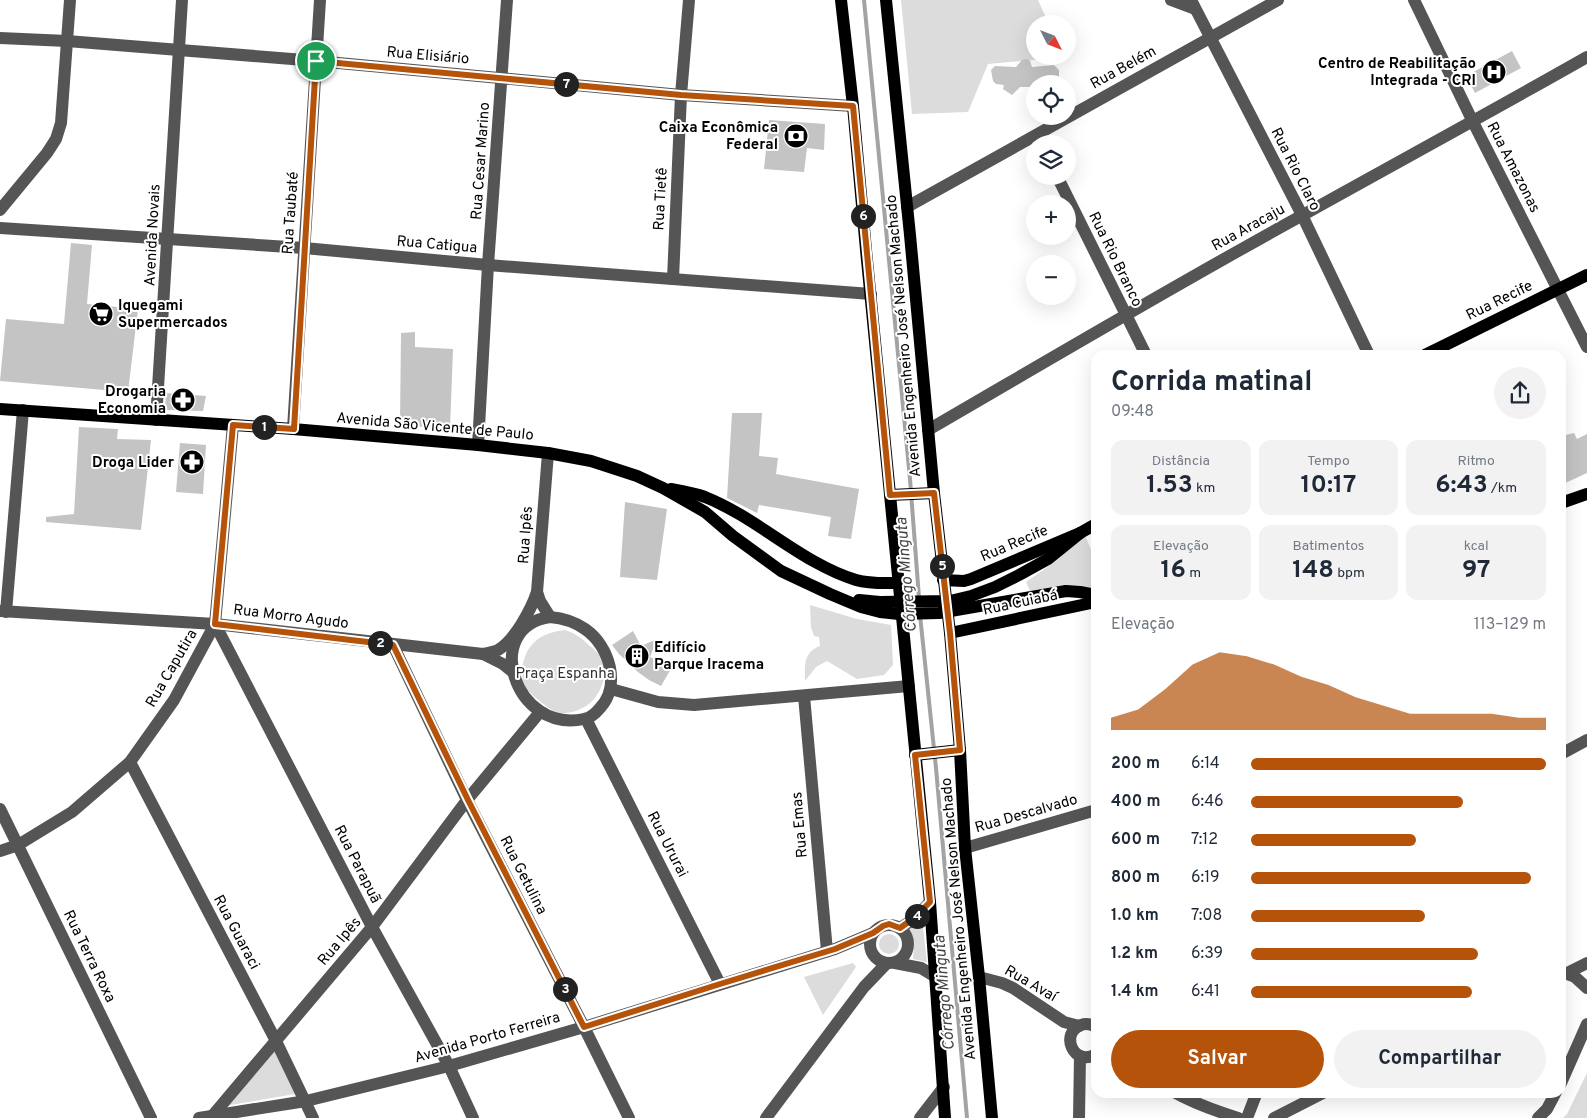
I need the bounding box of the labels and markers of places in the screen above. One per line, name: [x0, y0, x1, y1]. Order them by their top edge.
pin: [295, 40, 337, 82]
place label: Centro de Reabilitação Integrada - CRI: [1318, 55, 1476, 91]
hospital icon: Centro de Reabilitação Integrada - CRI: [1481, 59, 1507, 85]
pin: 7: [554, 72, 578, 96]
place label: Caixa Econômica Federal: [659, 119, 778, 155]
bank icon: Caixa Econômica Federal: [783, 123, 809, 149]
pin: 6: [850, 204, 876, 228]
place label: Iquegami Supermercados: [118, 297, 228, 333]
supermarket icon: Iquegami Supermercados: [88, 301, 114, 327]
place label: Drogaria Economia: [98, 383, 166, 419]
pharmacy icon: Drogaria Economia: [170, 387, 196, 413]
pin: 1: [252, 414, 276, 440]
pharmacy icon: Droga Lider: [179, 449, 205, 475]
place label: Droga Lider: [92, 454, 175, 473]
pin: 5: [930, 554, 954, 578]
pin: 2: [368, 630, 392, 656]
place label: Edifício Parque Iracema: [654, 639, 764, 675]
building icon: Edifício Parque Iracema: [624, 643, 650, 669]
pin: 4: [904, 904, 930, 928]
pin: 3: [552, 976, 578, 1002]

